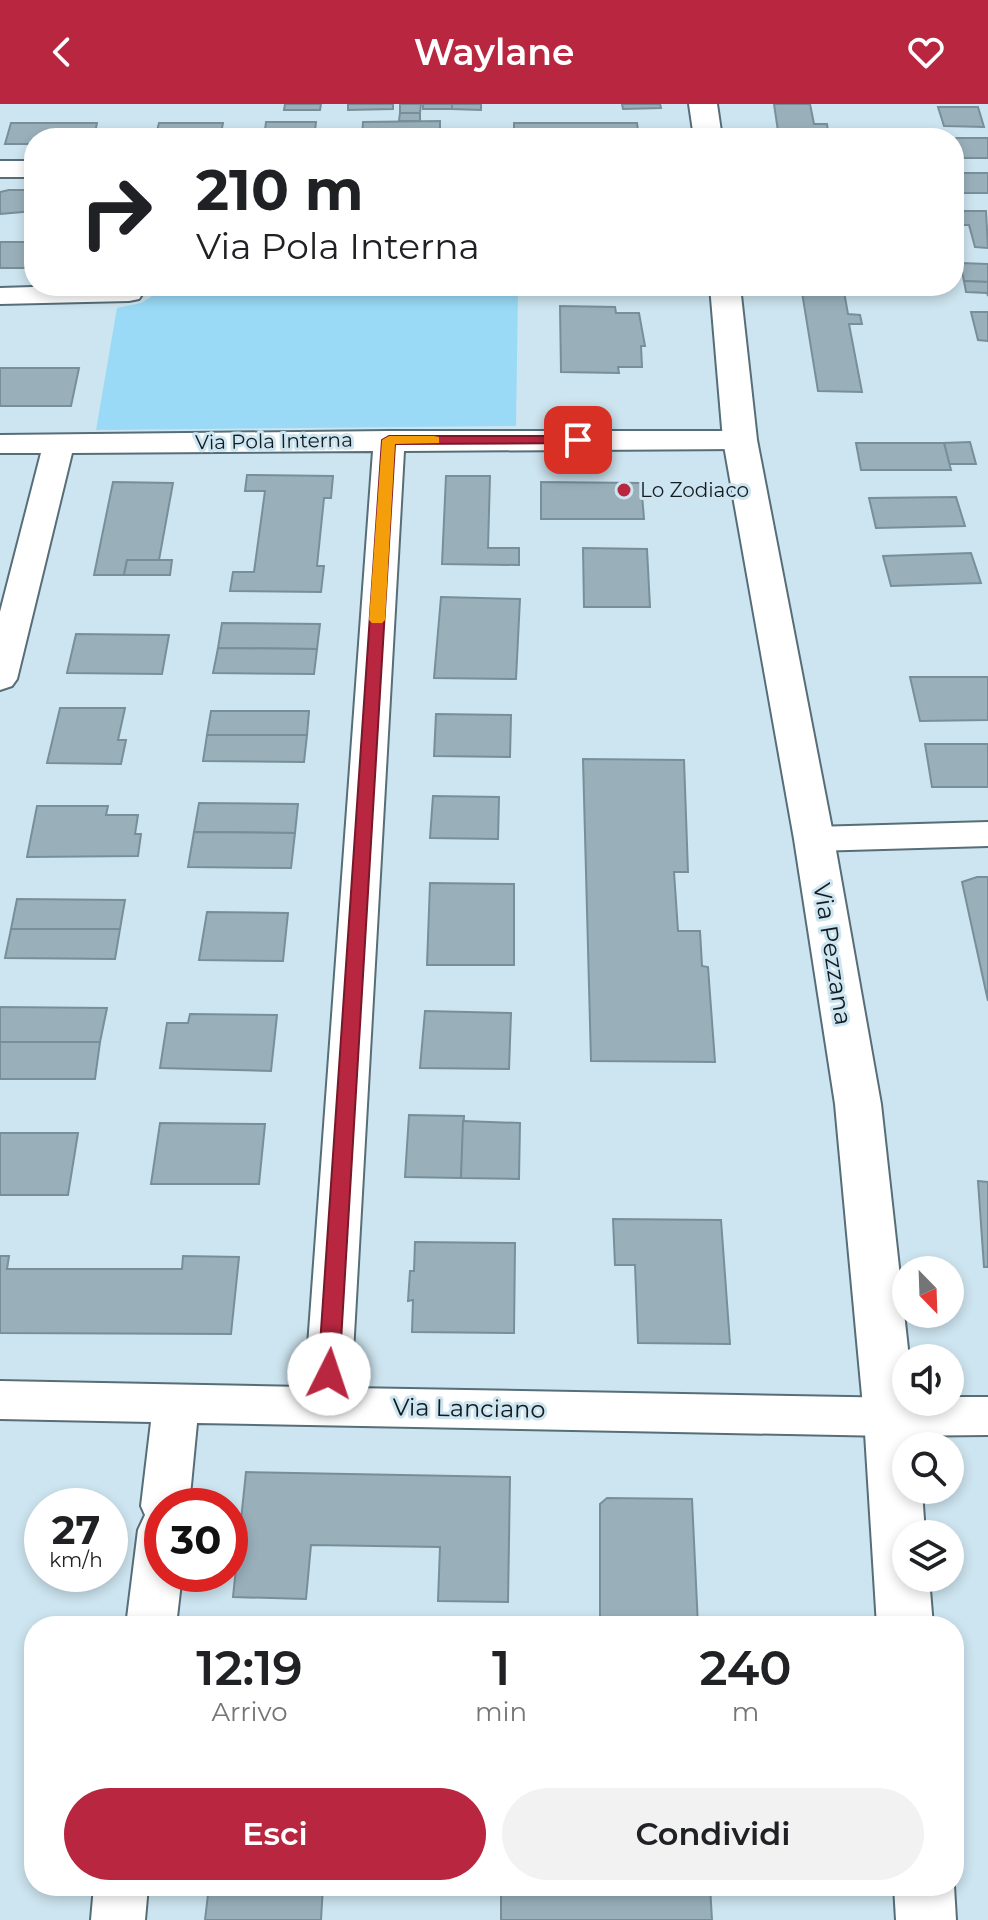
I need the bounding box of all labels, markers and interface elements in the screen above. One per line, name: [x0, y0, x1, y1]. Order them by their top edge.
icon: back: [40, 30, 84, 74]
text: Waylane: [414, 30, 574, 74]
icon: heart: [904, 30, 948, 74]
text: 210 m: [196, 156, 364, 224]
icon: right: [64, 160, 168, 264]
text: Via Pola Interna: [196, 224, 480, 268]
pin: [544, 406, 612, 474]
icon: arrive: [556, 418, 600, 462]
street label: Via Pola Interna: [195, 428, 353, 454]
place label: Lo Zodiaco: [640, 478, 749, 502]
marker: Lo Zodiaco: [615, 481, 633, 499]
street label: Via Pezzana: [807, 881, 859, 1027]
north arrow: [892, 1256, 964, 1328]
map controls: [892, 1256, 964, 1592]
position arrow: [287, 1332, 371, 1416]
button: sound: [892, 1344, 964, 1416]
street label: Via Lanciano: [392, 1392, 546, 1424]
button: search: [892, 1432, 964, 1504]
speed limit sign: 30: [144, 1488, 248, 1592]
text: 27: [52, 1505, 100, 1554]
button: layers: [892, 1520, 964, 1592]
text: km/h: [49, 1548, 103, 1572]
text: 12:19: [196, 1639, 303, 1697]
text: 1: [492, 1639, 510, 1697]
text: 240: [700, 1639, 792, 1697]
text: Arrivo: [211, 1696, 288, 1728]
text: min: [475, 1696, 527, 1728]
text: m: [732, 1696, 759, 1728]
button: Esci: [64, 1788, 486, 1880]
button: Condividi: [502, 1788, 924, 1880]

